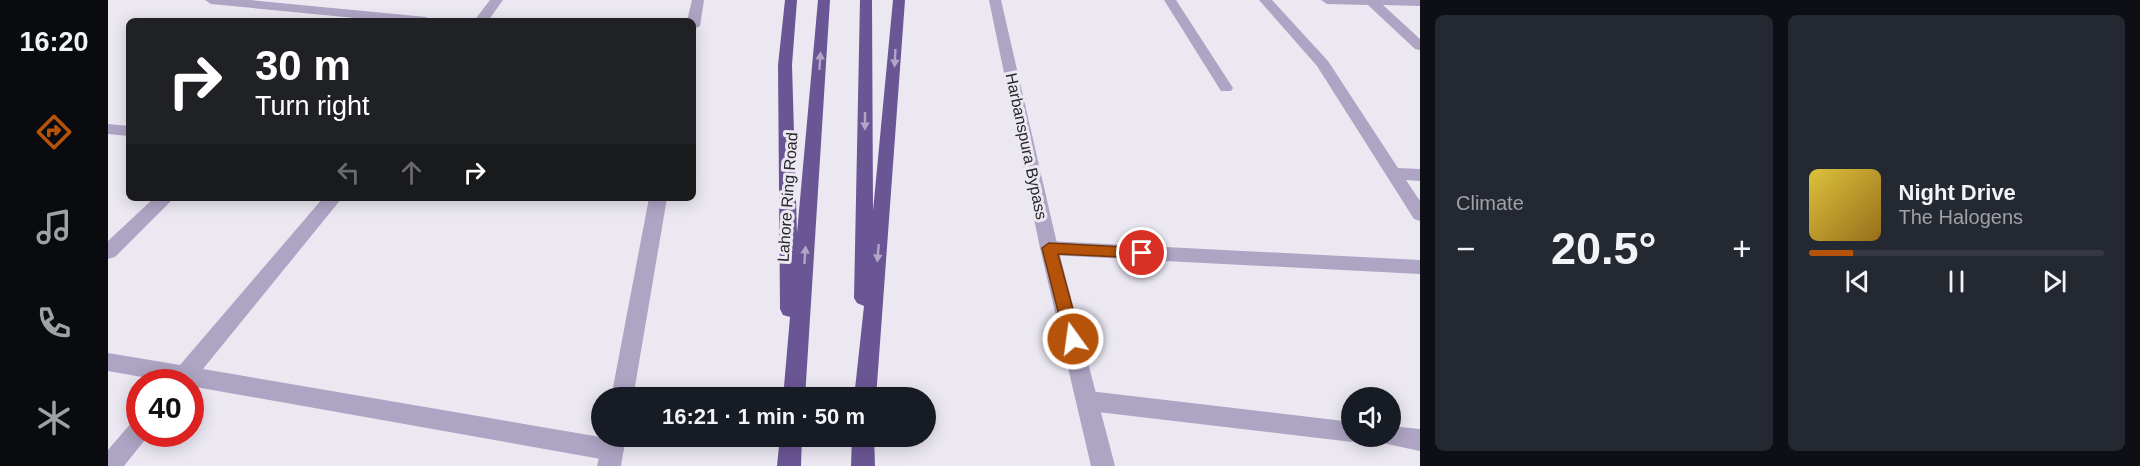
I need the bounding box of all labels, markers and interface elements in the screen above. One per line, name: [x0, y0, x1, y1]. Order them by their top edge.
text: 16:20: [19, 27, 89, 57]
icon: right: [156, 42, 234, 120]
text: 30 m: [255, 42, 351, 89]
one-way arrow: [891, 49, 900, 68]
one-way arrow: [815, 51, 824, 70]
street label: Harbanspura Bypass: [1003, 71, 1050, 221]
text: Turn right: [255, 91, 370, 121]
icon: directions: [33, 111, 75, 153]
one-way arrow: [860, 112, 870, 131]
street label: Lahore Ring Road: [774, 132, 801, 262]
icon: left: [332, 156, 365, 189]
icon: ahead: [395, 156, 428, 189]
icon: right: [458, 156, 491, 189]
text: Night Drive: [1899, 180, 2016, 205]
text: Climate: [1456, 192, 1524, 214]
icon: music: [33, 206, 75, 248]
text: The Halogens: [1899, 206, 2023, 228]
text: 20.5°: [1551, 223, 1657, 274]
pin: [1116, 227, 1167, 278]
text: −: [1456, 230, 1475, 267]
text: +: [1732, 230, 1752, 267]
icon: arrive: [1125, 236, 1158, 269]
one-way arrow: [874, 243, 883, 262]
one-way arrow: [800, 246, 810, 265]
icon: previous: [1841, 265, 1874, 298]
icon: pause: [1940, 265, 1973, 298]
icon: next: [2038, 265, 2071, 298]
icon: phone: [33, 302, 75, 344]
position arrow: [1041, 307, 1105, 371]
speed limit sign: 40: [126, 369, 204, 447]
map controls: [1341, 387, 1401, 447]
button: sound: [1341, 387, 1401, 447]
icon: climate: [33, 397, 75, 439]
text: 16:21 · 1 min · 50 m: [662, 404, 865, 429]

